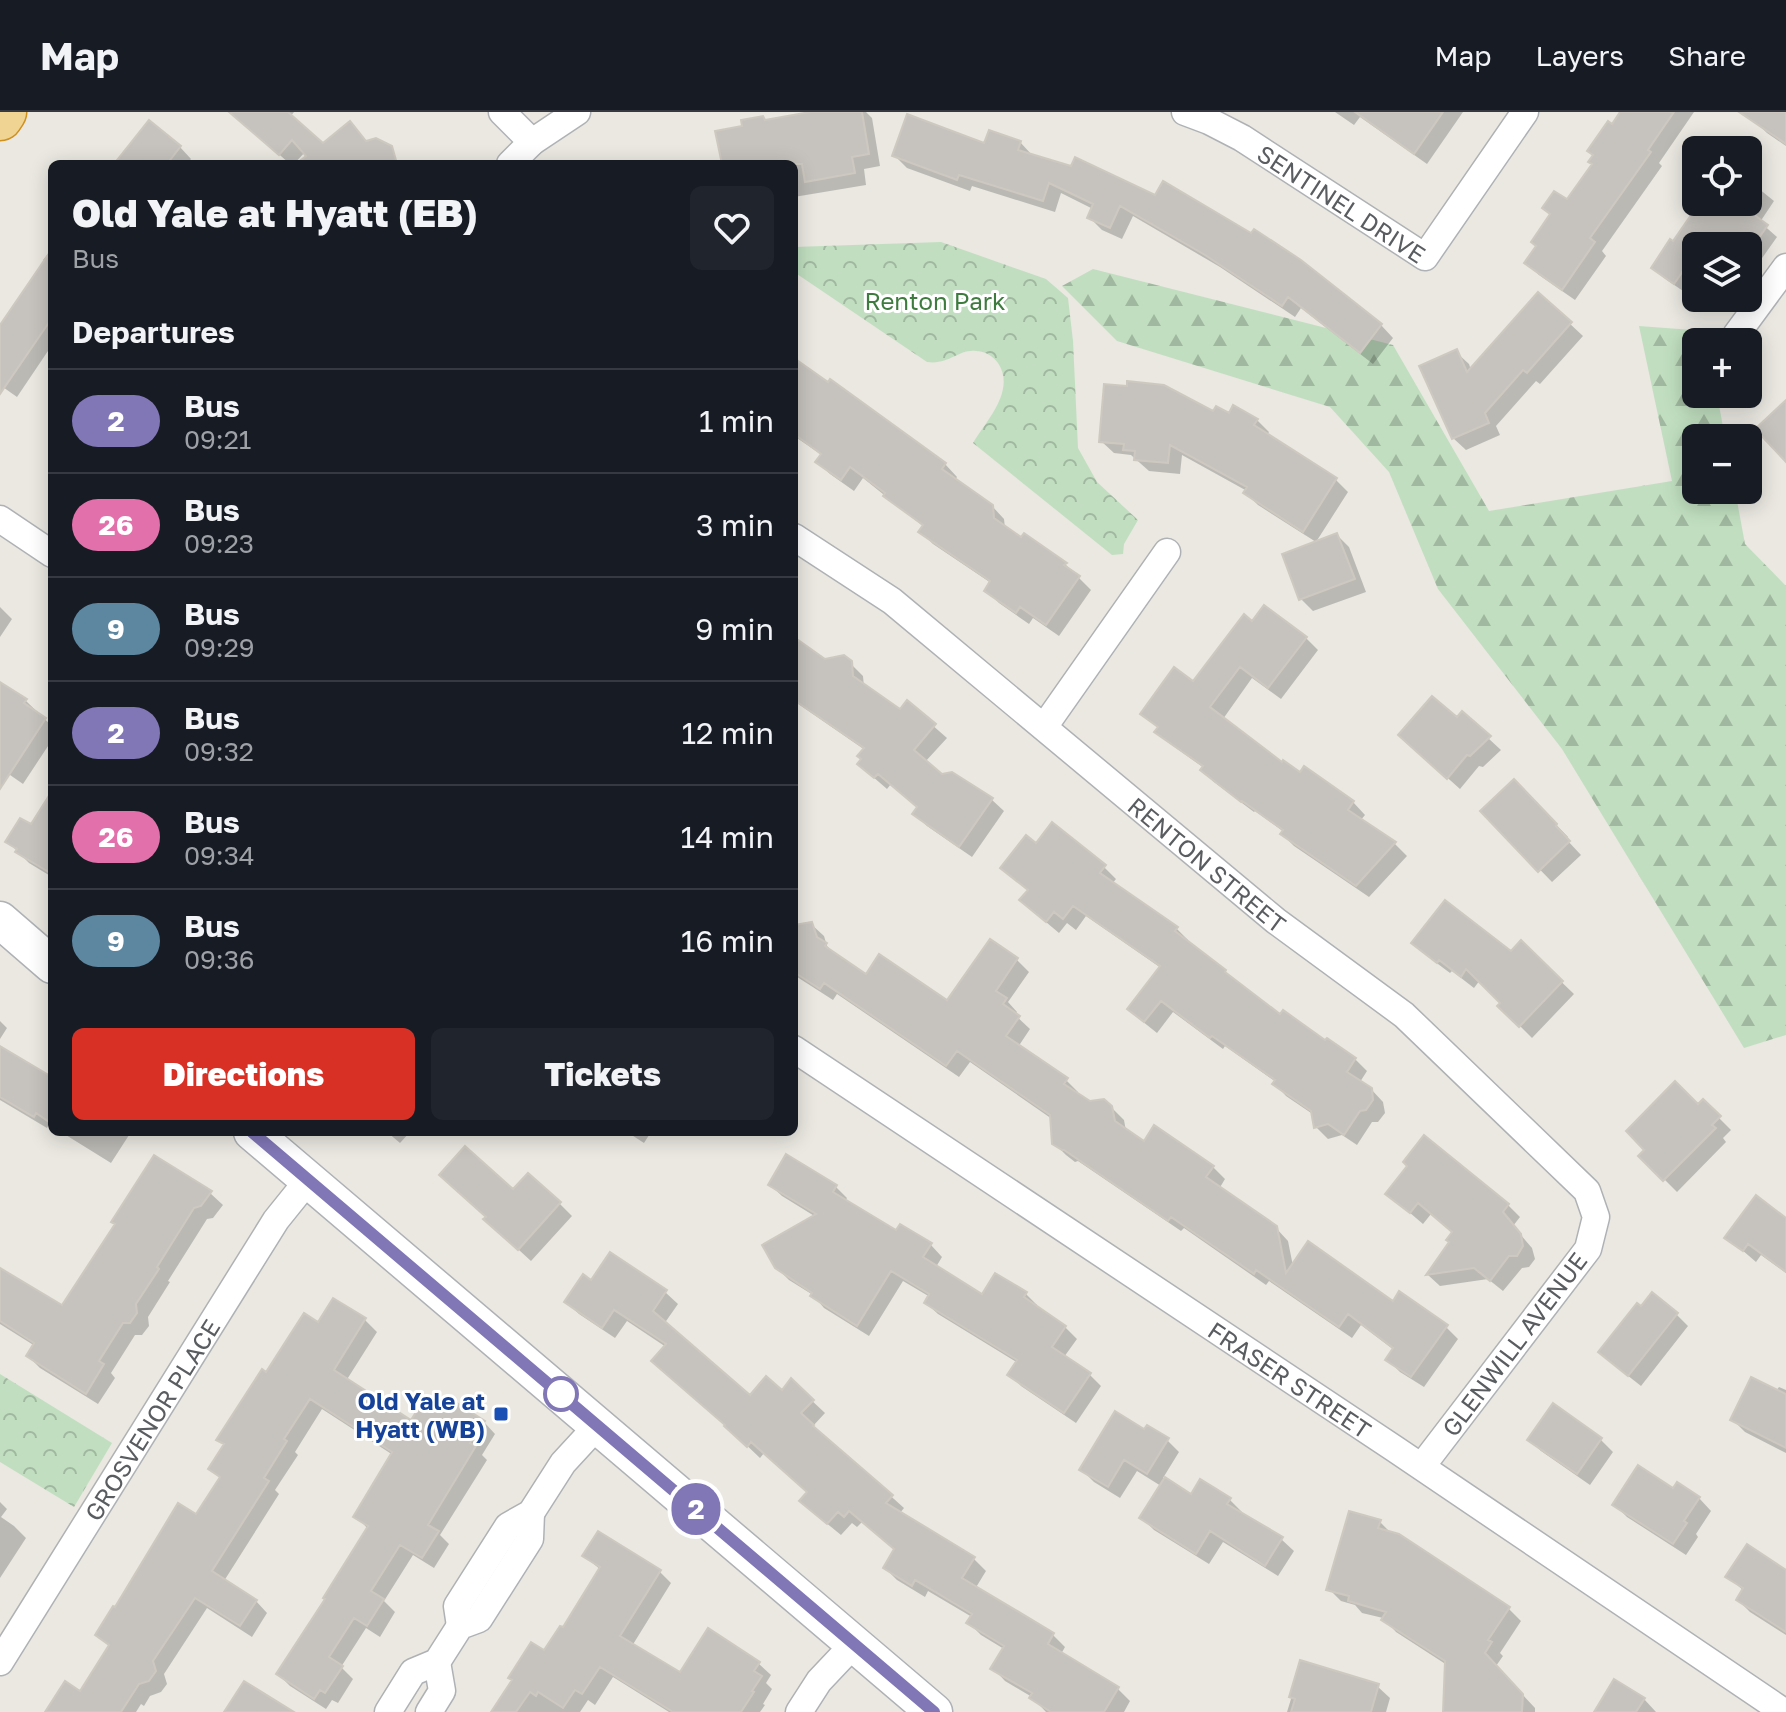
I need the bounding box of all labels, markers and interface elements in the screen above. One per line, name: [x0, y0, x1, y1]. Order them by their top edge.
text: Map: [40, 33, 119, 78]
text: Map: [1434, 39, 1492, 72]
text: Layers: [1536, 39, 1624, 72]
text: Share: [1668, 39, 1746, 72]
map controls: [1682, 136, 1762, 504]
button: locate: [1682, 136, 1762, 216]
street label: SENTINEL DRIVE: [1252, 138, 1431, 268]
button: heart: [690, 186, 774, 270]
text: Old Yale at Hyatt (EB): [72, 190, 478, 235]
button: layers: [1682, 232, 1762, 312]
text: Bus: [72, 243, 119, 274]
park label: Renton Park: [864, 286, 1006, 315]
text: Departures: [72, 314, 235, 350]
button: +: [1682, 328, 1762, 408]
text: Bus: [184, 388, 240, 424]
text: 1 min: [699, 403, 774, 439]
text: 2: [107, 404, 125, 437]
text: 09:21: [184, 424, 251, 455]
button: −: [1682, 424, 1762, 504]
text: Bus: [184, 492, 240, 528]
text: 3 min: [696, 507, 774, 543]
text: 26: [99, 508, 133, 541]
text: 09:23: [184, 528, 254, 559]
text: Bus: [184, 596, 240, 632]
text: 9 min: [695, 611, 774, 647]
text: 9: [107, 612, 125, 645]
text: 09:29: [184, 632, 254, 663]
text: Bus: [184, 700, 240, 736]
text: 12 min: [682, 715, 774, 751]
text: 2: [107, 716, 125, 749]
text: 09:32: [184, 736, 254, 767]
street label: RENTON STREET: [1123, 790, 1292, 938]
text: Bus: [184, 804, 240, 840]
text: 14 min: [681, 819, 774, 855]
text: 26: [99, 820, 133, 853]
text: 09:34: [184, 840, 255, 871]
text: Bus: [184, 908, 240, 944]
text: 16 min: [681, 923, 774, 959]
text: 9: [107, 924, 125, 957]
text: 09:36: [184, 944, 255, 975]
button: Directions: [72, 1028, 415, 1120]
button: Tickets: [431, 1028, 774, 1120]
street label: GLENWILL AVENUE: [1435, 1246, 1593, 1442]
street label: GROSVENOR PLACE: [78, 1313, 225, 1525]
street label: FRASER STREET: [1203, 1315, 1377, 1444]
unlabelled marker: [544, 1377, 578, 1411]
place label: Old Yale at Hyatt (WB): [355, 1386, 485, 1443]
marker: Old Yale at Hyatt (WB): [492, 1405, 510, 1423]
line badge: 2: [670, 1483, 722, 1535]
text: 2: [687, 1492, 705, 1525]

